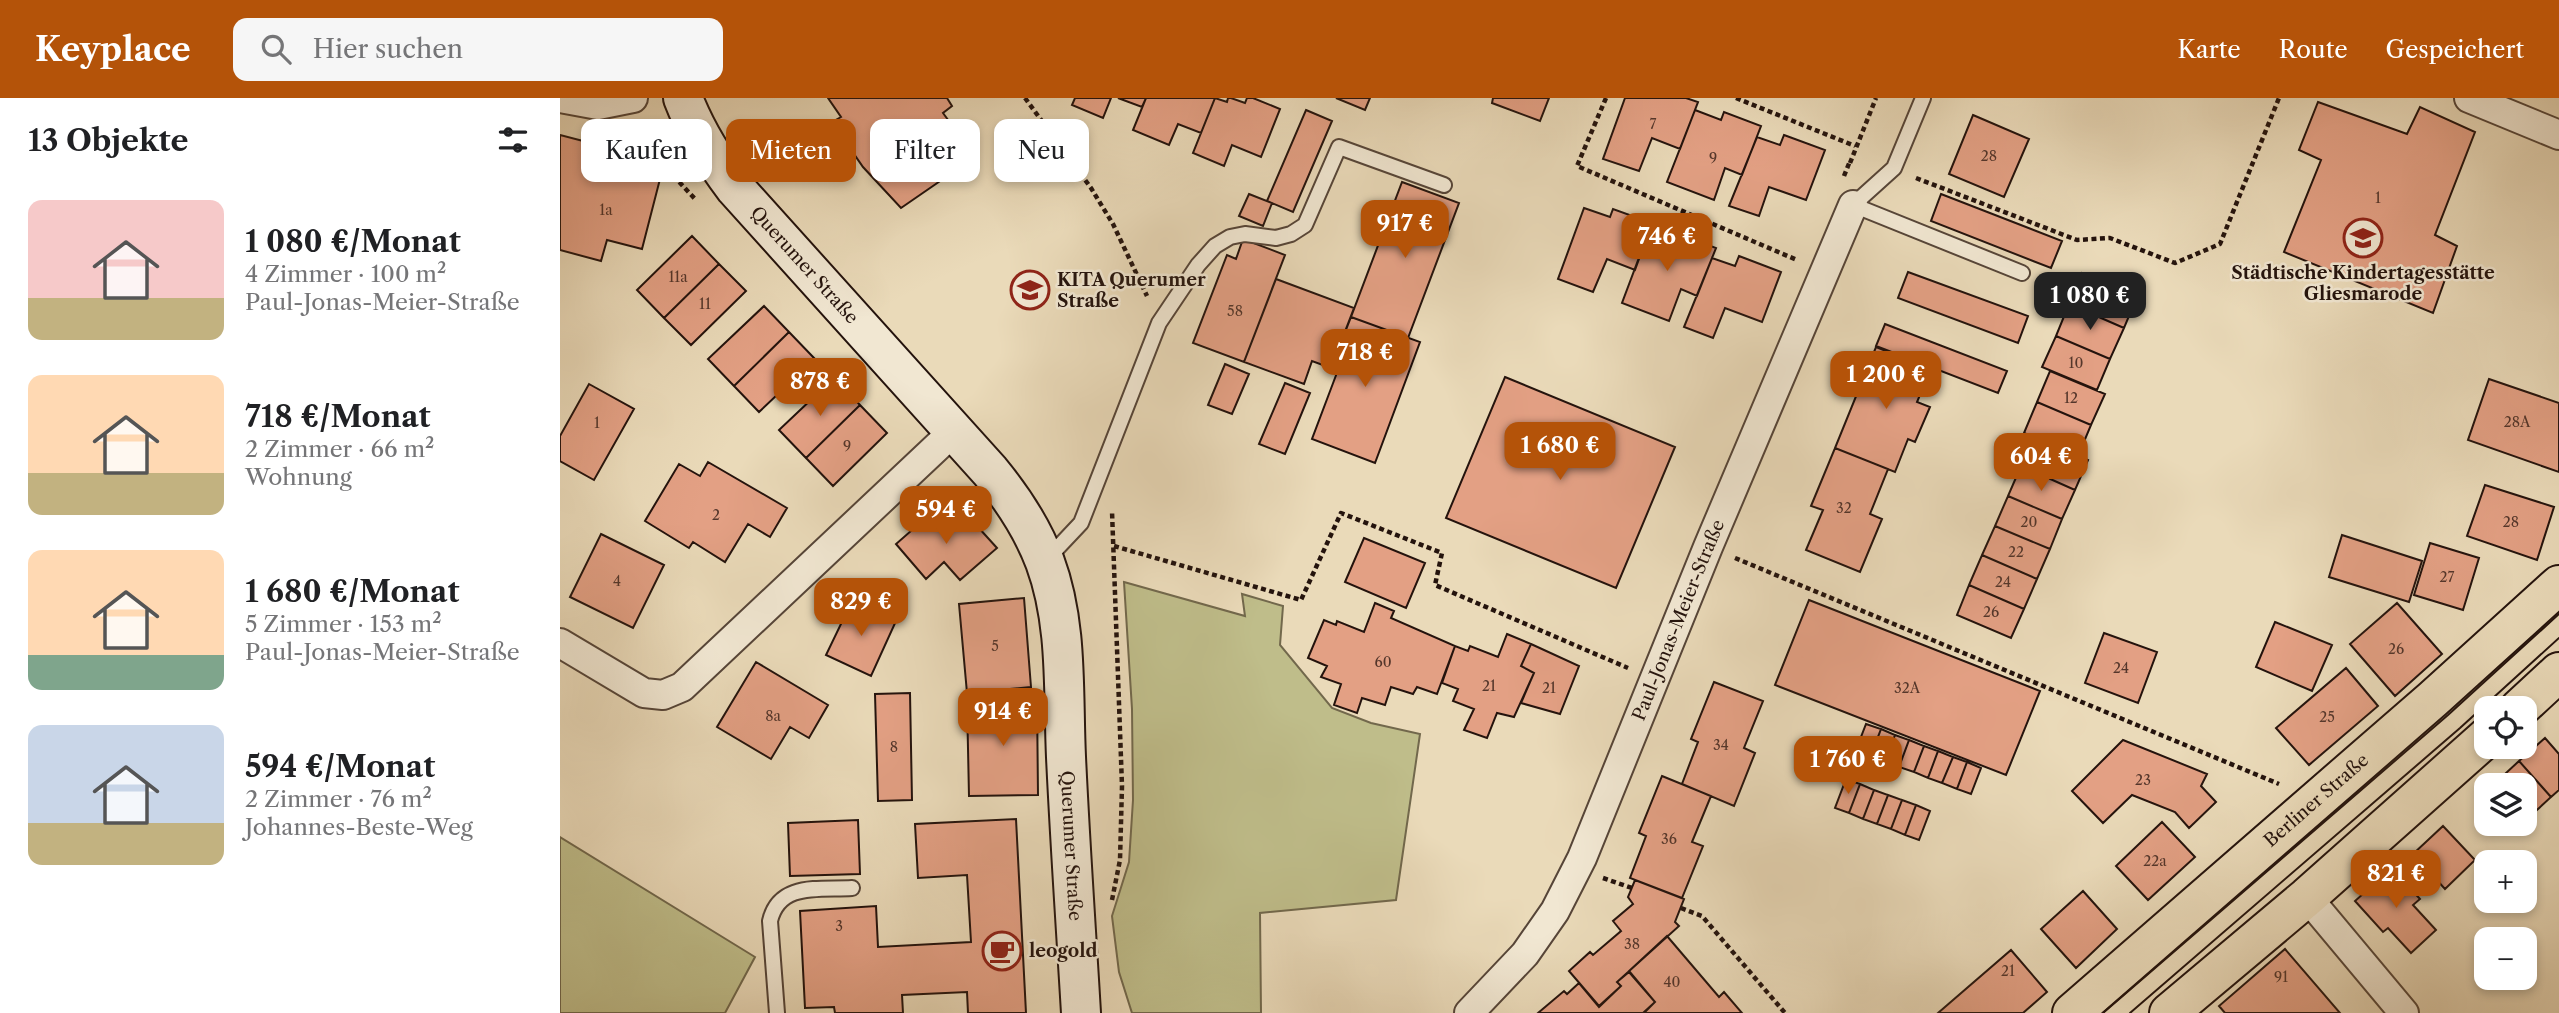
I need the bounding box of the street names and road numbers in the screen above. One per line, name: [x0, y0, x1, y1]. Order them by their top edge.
street label: Querumer Straße: [746, 202, 863, 328]
street label: Paul-Jonas-Meier-Straße: [1628, 516, 1729, 724]
street label: Berliner Straße: [2260, 749, 2373, 852]
street label: Querumer Straße: [1056, 770, 1086, 922]

